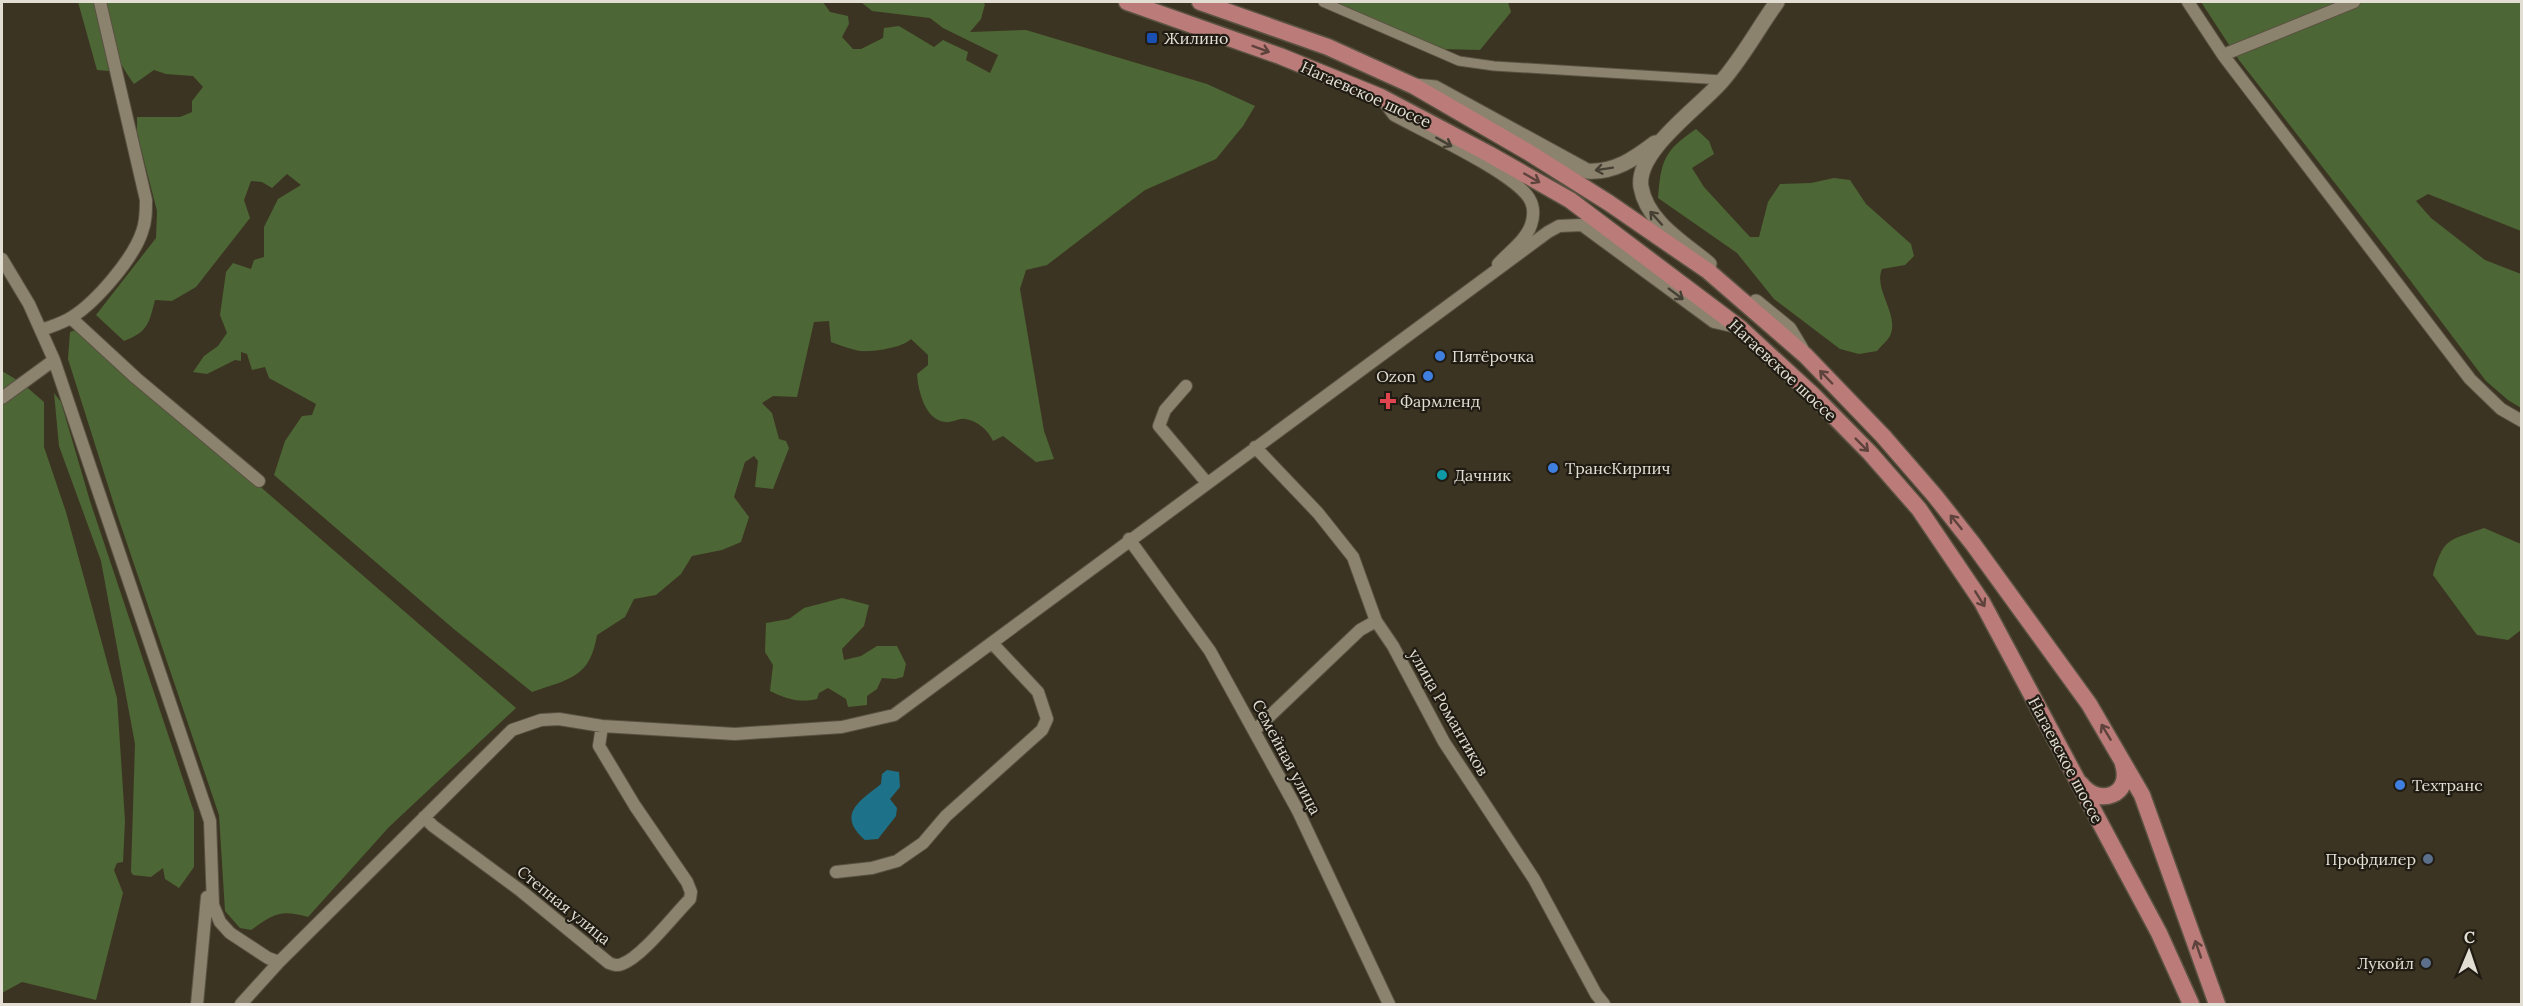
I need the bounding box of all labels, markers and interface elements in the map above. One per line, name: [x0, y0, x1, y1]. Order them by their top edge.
place label: Жилино: [1164, 28, 1228, 48]
marker: Жилино: [1145, 31, 1159, 45]
one-way arrow: [1251, 44, 1270, 55]
street label: Нагаевское шоссе: [1298, 56, 1434, 132]
one-way arrow: [1435, 136, 1452, 148]
one-way arrow: [1595, 164, 1614, 175]
one-way arrow: [1522, 173, 1540, 184]
one-way arrow: [1649, 210, 1663, 225]
one-way arrow: [1667, 287, 1683, 300]
street label: Нагаевское шоссе: [1725, 315, 1841, 425]
place label: Пятёрочка: [1452, 346, 1534, 366]
marker: Пятёрочка: [1433, 349, 1447, 363]
place label: Ozon: [1376, 366, 1416, 386]
marker: Ozon: [1421, 369, 1435, 383]
one-way arrow: [1819, 369, 1833, 384]
place label: Фармленд: [1400, 391, 1481, 411]
marker: Фармленд: [1381, 394, 1395, 408]
one-way arrow: [1855, 437, 1869, 452]
place label: ТрансКирпич: [1565, 458, 1671, 478]
marker: ТрансКирпич: [1546, 461, 1560, 475]
place label: Дачник: [1454, 465, 1511, 485]
marker: Дачник: [1435, 468, 1449, 482]
one-way arrow: [1949, 514, 1962, 530]
one-way arrow: [1975, 590, 1987, 607]
street label: улица Романтиков: [1404, 645, 1494, 779]
street label: Нагаевское шоссе: [2024, 693, 2108, 827]
street label: Семейная улица: [1248, 696, 1326, 818]
one-way arrow: [2100, 724, 2112, 741]
place label: Техтранс: [2412, 775, 2483, 795]
marker: Техтранс: [2393, 778, 2407, 792]
place label: Профдилер: [2325, 849, 2416, 869]
marker: Профдилер: [2421, 852, 2435, 866]
street label: Степная улица: [513, 861, 615, 949]
north arrow: [2439, 922, 2499, 982]
text: С: [2464, 927, 2475, 947]
one-way arrow: [2192, 940, 2203, 959]
place label: Лукойл: [2357, 953, 2414, 973]
marker: Лукойл: [2419, 956, 2433, 970]

